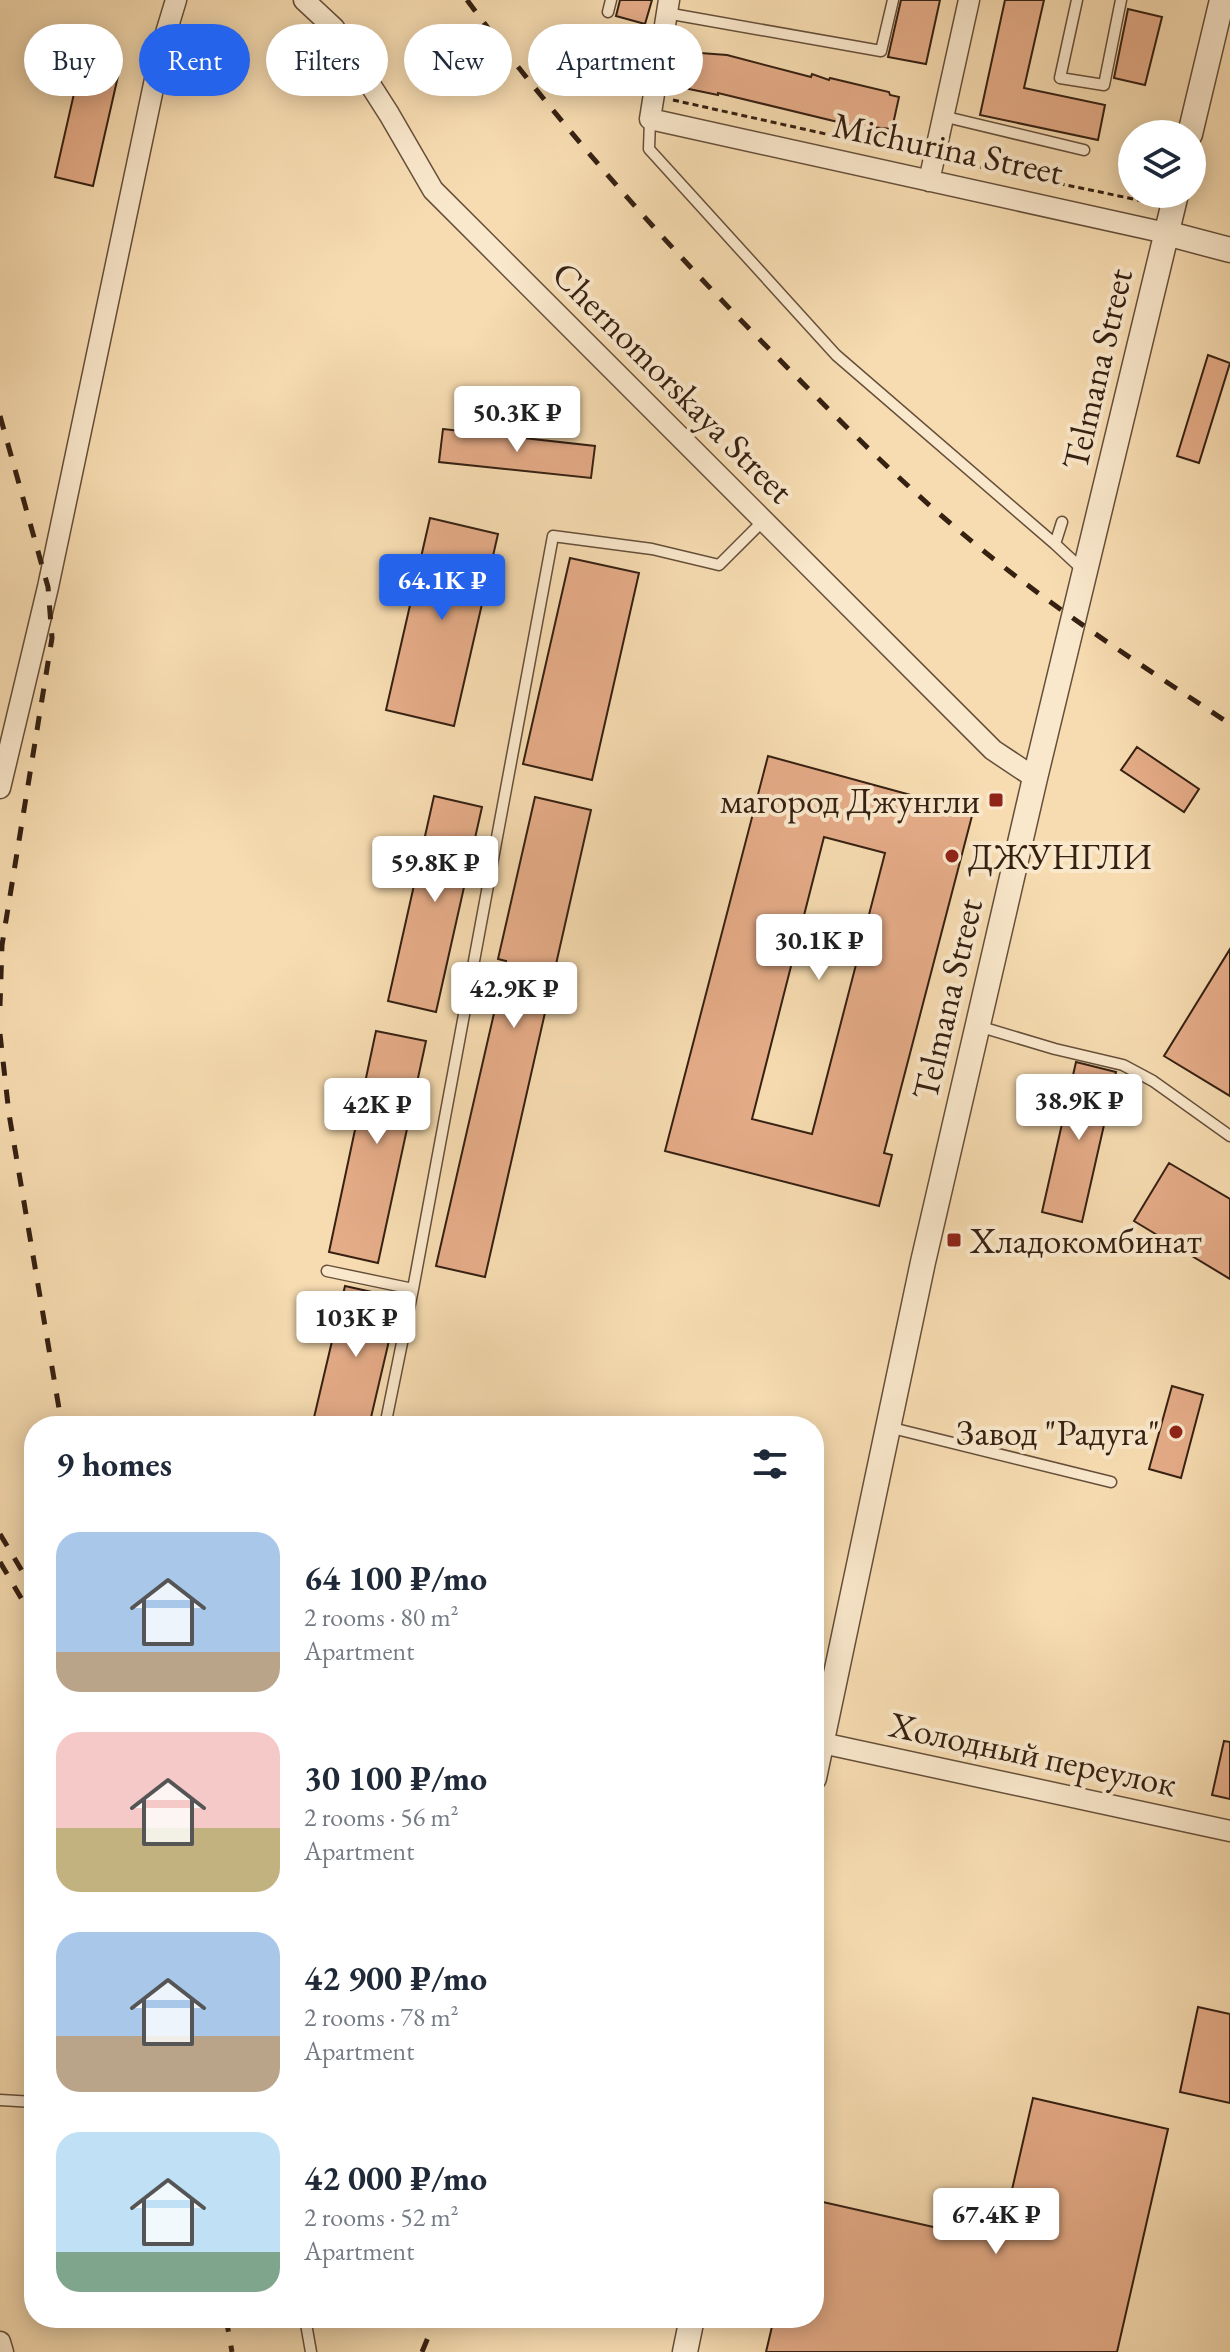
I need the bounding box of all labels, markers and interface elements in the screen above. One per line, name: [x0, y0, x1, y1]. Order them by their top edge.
chip: Buy: [24, 24, 123, 96]
chip: Rent: [139, 24, 250, 96]
chip: Filters: [266, 24, 388, 96]
chip: New: [404, 24, 512, 96]
chip: Apartment: [528, 24, 703, 96]
street label: Michurina Street: [829, 101, 1068, 195]
map controls: [1118, 120, 1206, 208]
button: layers: [1118, 120, 1206, 208]
street label: Chernomorskaya Street: [542, 251, 804, 513]
street label: Telmana Street: [1051, 263, 1143, 474]
pin: 50.3K ₽: [443, 386, 591, 454]
text: 50.3K ₽: [472, 395, 562, 429]
pin: 64.1K ₽: [368, 554, 516, 622]
text: 64.1K ₽: [397, 563, 487, 597]
place label: магород Джунгли: [720, 777, 980, 824]
marker: магород Джунгли: [987, 791, 1005, 809]
place label: ДЖУНГЛИ: [968, 833, 1152, 880]
pin: 59.8K ₽: [361, 836, 509, 904]
text: 59.8K ₽: [390, 845, 480, 879]
marker: ДЖУНГЛИ: [943, 847, 961, 865]
street label: Telmana Street: [901, 893, 993, 1104]
pin: 30.1K ₽: [745, 914, 893, 982]
text: 30.1K ₽: [774, 923, 864, 957]
pin: 42.9K ₽: [440, 962, 588, 1030]
text: 42.9K ₽: [469, 971, 559, 1005]
pin: 38.9K ₽: [1005, 1074, 1153, 1142]
pin: 42K ₽: [321, 1078, 433, 1146]
text: 38.9K ₽: [1034, 1083, 1124, 1117]
text: 42K ₽: [342, 1087, 412, 1121]
place label: Хладокомбинат: [969, 1217, 1202, 1264]
marker: Хладокомбинат: [945, 1231, 963, 1249]
pin: 103K ₽: [291, 1291, 421, 1359]
text: 103K ₽: [314, 1300, 398, 1334]
place label: Завод "Радуга": [956, 1409, 1160, 1456]
marker: Завод "Радуга": [1167, 1423, 1185, 1441]
text: 9 homes: [56, 1442, 172, 1486]
icon: filters: [748, 1442, 792, 1486]
text: 64 100 ₽/mo: [304, 1556, 487, 1600]
icon: home: [120, 1564, 216, 1660]
text: 2 rooms · 80 m²: [304, 1600, 459, 1634]
text: Apartment: [304, 1634, 414, 1668]
street label: Холодный переулок: [884, 1700, 1181, 1807]
text: 30 100 ₽/mo: [304, 1756, 487, 1800]
icon: home: [120, 1764, 216, 1860]
text: 2 rooms · 56 m²: [304, 1800, 459, 1834]
text: Apartment: [304, 1834, 414, 1868]
text: 42 900 ₽/mo: [304, 1956, 487, 2000]
icon: home: [120, 1964, 216, 2060]
text: 2 rooms · 78 m²: [304, 2000, 459, 2034]
text: Apartment: [304, 2034, 414, 2068]
text: 42 000 ₽/mo: [304, 2156, 487, 2200]
icon: home: [120, 2164, 216, 2260]
pin: 67.4K ₽: [922, 2188, 1070, 2256]
text: 67.4K ₽: [951, 2197, 1041, 2231]
text: 2 rooms · 52 m²: [304, 2200, 459, 2234]
text: Apartment: [304, 2234, 414, 2268]

